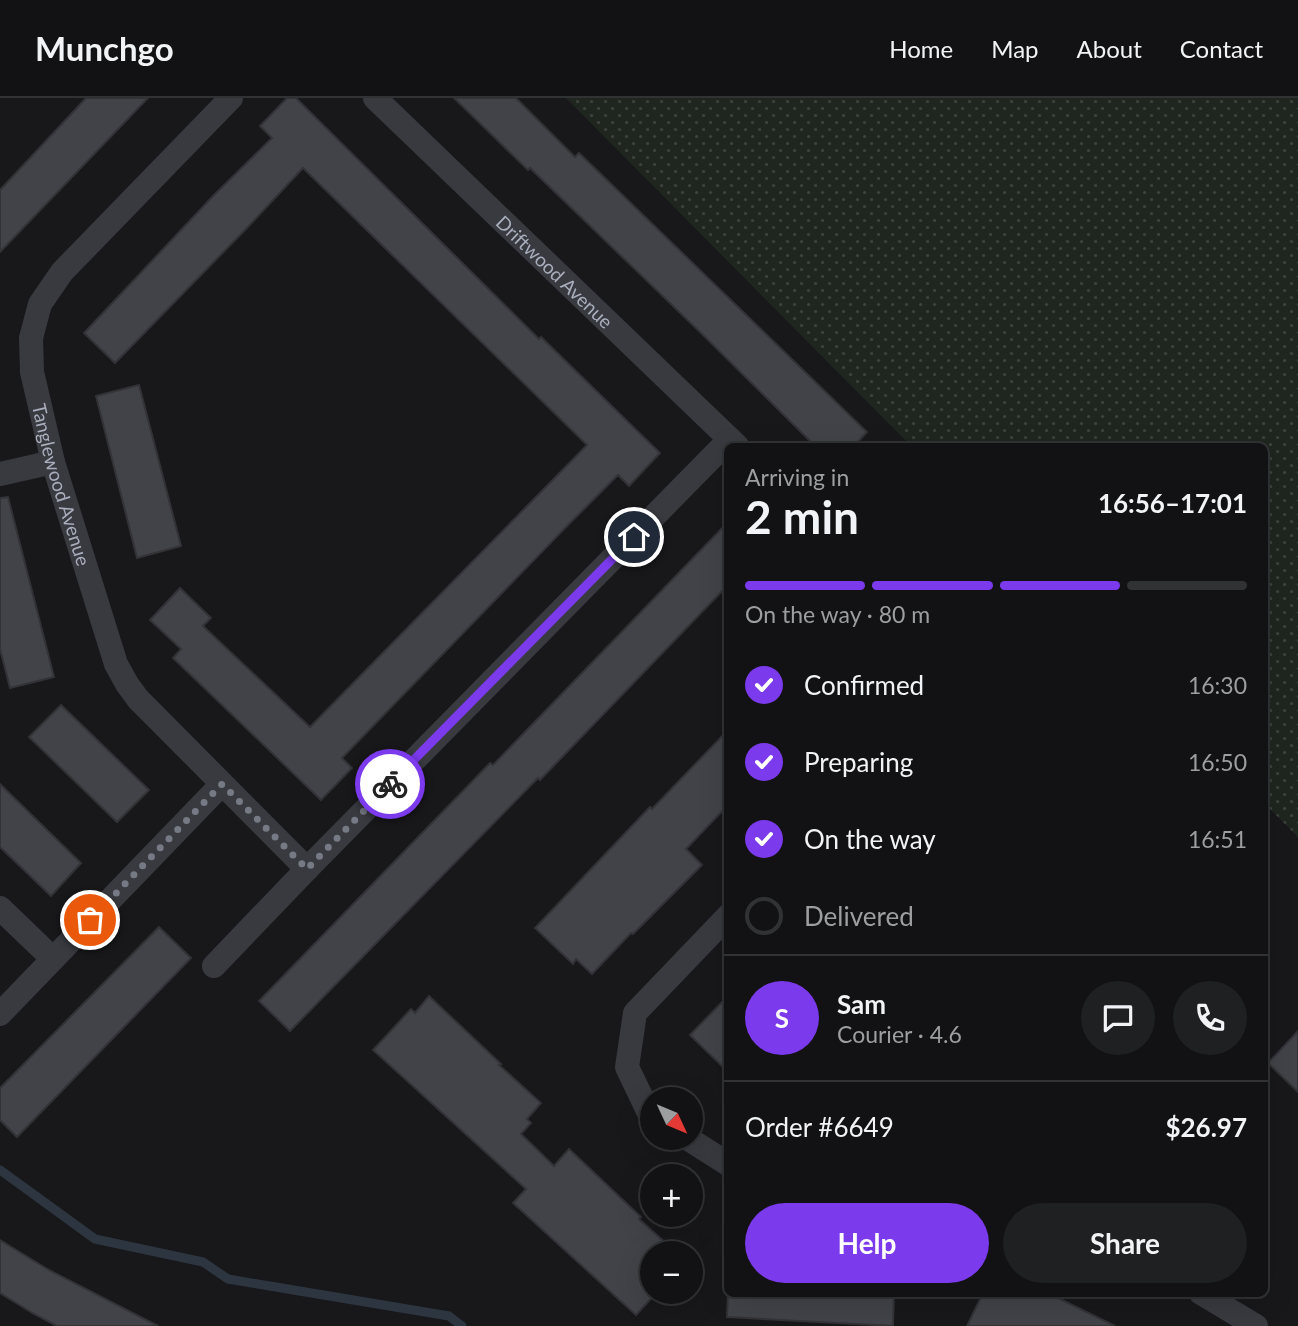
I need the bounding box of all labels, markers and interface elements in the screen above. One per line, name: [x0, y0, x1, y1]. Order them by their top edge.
text: Munchgo: [35, 28, 174, 68]
text: Home: [889, 34, 953, 63]
text: Map: [991, 34, 1039, 63]
text: About: [1077, 34, 1142, 63]
text: Contact: [1180, 34, 1263, 63]
street label: Driftwood Avenue: [492, 210, 618, 333]
street label: Tanglewood Avenue: [28, 401, 96, 568]
text: Arriving in: [745, 463, 849, 491]
text: 16:56–17:01: [1098, 487, 1247, 519]
text: 2 min: [745, 489, 859, 544]
pin: [604, 507, 664, 567]
icon: home: [615, 518, 653, 556]
text: On the way · 80 m: [745, 600, 930, 628]
icon: check: [745, 666, 783, 704]
text: Confirmed: [804, 669, 924, 701]
text: 16:30: [1188, 671, 1247, 699]
icon: check: [745, 743, 783, 781]
text: Preparing: [804, 746, 913, 778]
text: 16:50: [1188, 748, 1247, 776]
courier: [355, 749, 425, 819]
icon: bike: [371, 765, 409, 803]
icon: check: [745, 820, 783, 858]
text: On the way: [804, 823, 936, 855]
text: 16:51: [1188, 825, 1247, 853]
pin: [60, 890, 120, 950]
text: Delivered: [804, 900, 914, 932]
icon: bag: [71, 901, 109, 939]
button: chat: [1081, 981, 1155, 1055]
button: phone: [1173, 981, 1247, 1055]
text: Sam: [837, 988, 886, 1020]
text: S: [775, 1002, 789, 1034]
text: Courier · 4.6: [837, 1020, 962, 1048]
north arrow: [640, 1087, 704, 1150]
map controls: [640, 1087, 703, 1304]
text: Order #6649: [745, 1111, 894, 1143]
text: $26.97: [1165, 1111, 1247, 1143]
button: +: [640, 1164, 703, 1227]
button: Help: [745, 1203, 989, 1283]
button: Share: [1003, 1203, 1247, 1283]
button: −: [640, 1241, 703, 1304]

